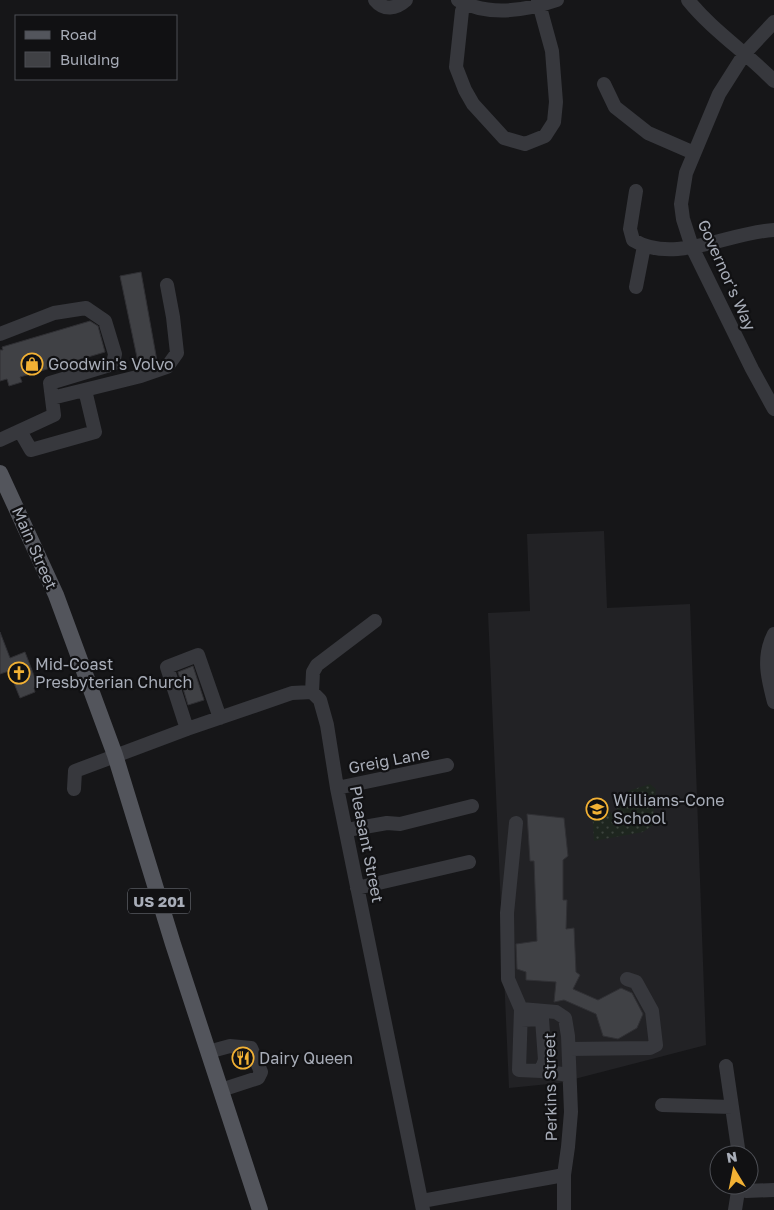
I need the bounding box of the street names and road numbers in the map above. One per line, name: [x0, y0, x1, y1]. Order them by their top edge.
street label: Governor's Way: [694, 216, 760, 334]
street label: Main Street: [8, 504, 62, 592]
street label: Greig Lane: [347, 742, 431, 778]
street label: Pleasant Street: [346, 784, 388, 904]
road number: US 201: [128, 888, 190, 914]
street label: Perkins Street: [539, 1032, 561, 1142]

